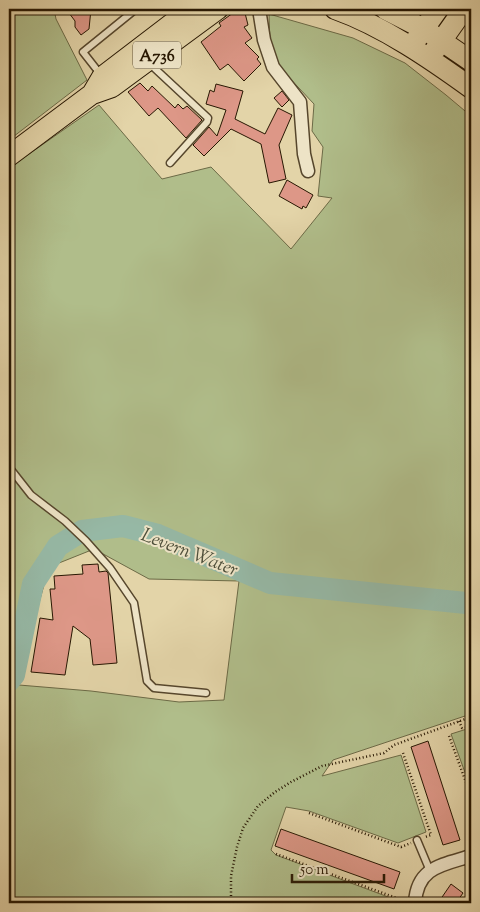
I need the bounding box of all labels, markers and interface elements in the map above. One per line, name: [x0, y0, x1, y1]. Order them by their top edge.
road number: A736: [133, 42, 181, 68]
water label: Levern Water: [137, 522, 242, 584]
scale bar: [292, 852, 385, 884]
text: 50 m: [299, 860, 329, 881]

